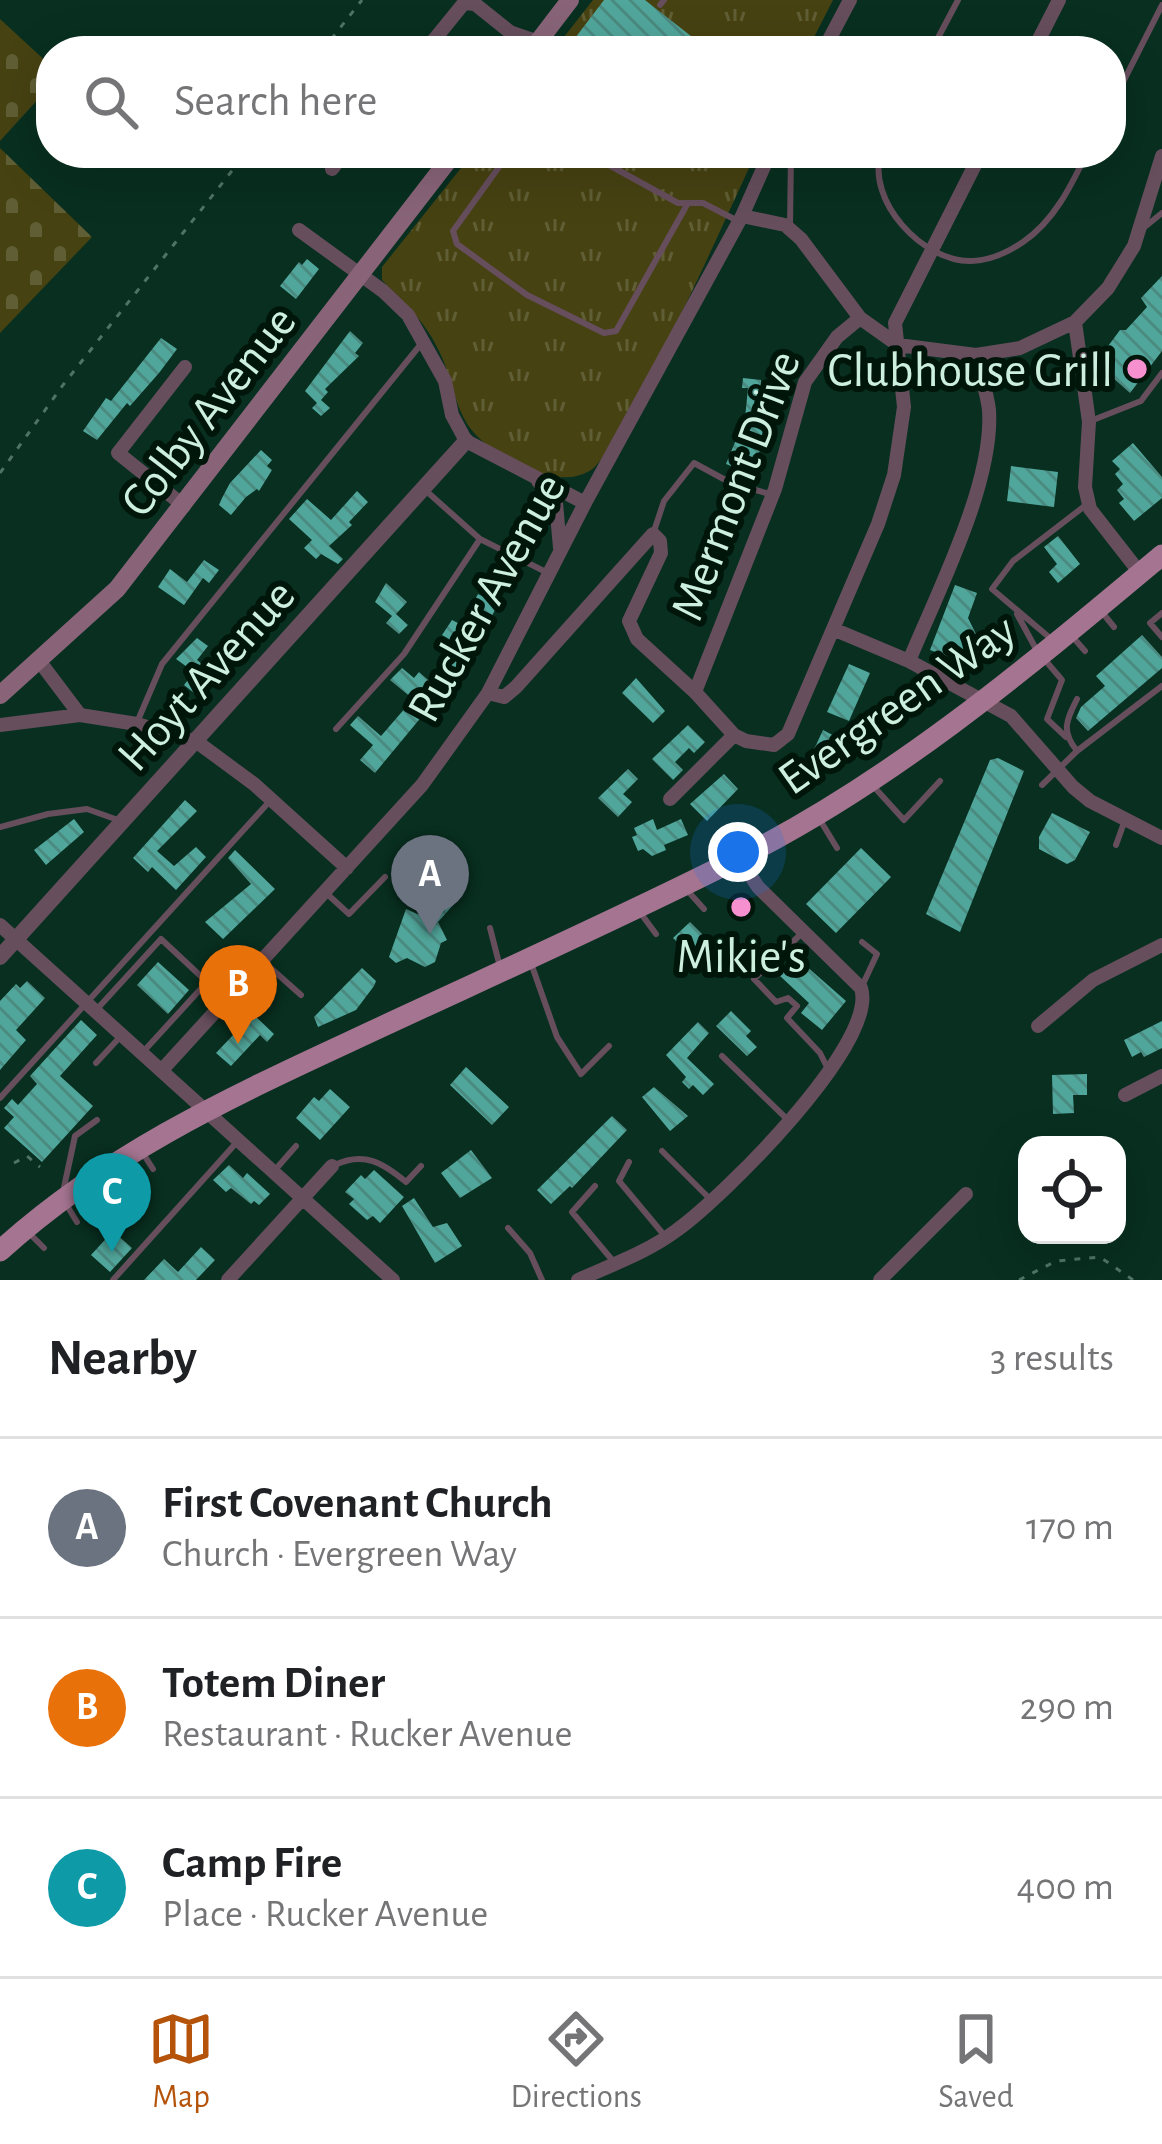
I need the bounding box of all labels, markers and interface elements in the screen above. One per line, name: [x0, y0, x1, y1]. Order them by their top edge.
search box: [36, 36, 1126, 168]
icon: search: [78, 69, 144, 135]
text: Search here: [174, 79, 377, 124]
street label: Colby Avenue: [113, 298, 306, 526]
street label: Mermont Drive: [664, 345, 810, 627]
place label: Clubhouse Grill: [828, 348, 1113, 396]
marker: Clubhouse Grill: [1124, 356, 1150, 382]
street label: Rucker Avenue: [400, 466, 575, 730]
street label: Hoyt Avenue: [110, 571, 305, 781]
street label: Evergreen Way: [770, 606, 1025, 805]
your location: [708, 822, 768, 882]
pin: A: [391, 835, 469, 934]
marker: Mikie's: [728, 894, 754, 920]
place label: Mikie's: [676, 934, 806, 982]
pin: B: [199, 945, 277, 1044]
map controls: [1018, 1136, 1126, 1244]
button: locate: [1018, 1136, 1126, 1244]
pin: C: [73, 1153, 151, 1252]
text: Nearby: [48, 1333, 197, 1384]
text: 3 results: [990, 1339, 1114, 1378]
text: First Covenant Church: [162, 1481, 553, 1526]
text: A: [75, 1508, 99, 1547]
text: 170 m: [1026, 1508, 1114, 1547]
text: Church · Evergreen Way: [162, 1535, 517, 1574]
text: Totem Diner: [162, 1661, 385, 1706]
text: B: [76, 1688, 98, 1727]
text: 290 m: [1020, 1688, 1114, 1727]
text: Restaurant · Rucker Avenue: [162, 1715, 572, 1754]
text: Camp Fire: [162, 1841, 342, 1886]
text: C: [77, 1868, 97, 1907]
text: 400 m: [1016, 1868, 1114, 1907]
text: Place · Rucker Avenue: [162, 1895, 488, 1934]
tab: Map: [148, 2006, 214, 2118]
tab: Directions: [510, 2006, 642, 2118]
tab: Saved: [938, 2006, 1014, 2118]

